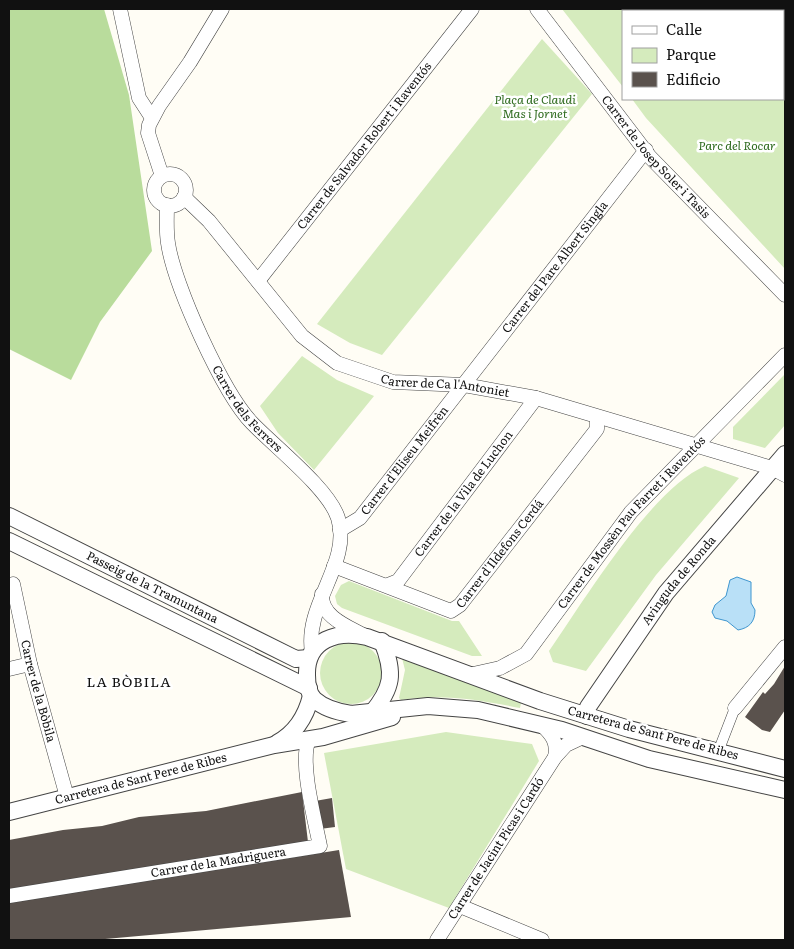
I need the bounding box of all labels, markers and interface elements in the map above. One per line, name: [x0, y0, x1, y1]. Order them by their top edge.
legend: [622, 10, 784, 100]
text: Calle: [666, 17, 702, 40]
text: Parque: [666, 42, 716, 65]
street label: Carrer de Salvador Robert i Raventós: [292, 57, 435, 233]
text: Edificio: [666, 67, 721, 90]
park label: Plaça de Claudi Mas i Jornet: [494, 90, 576, 122]
street label: Carrer de Josep Soler i Tasis: [598, 91, 716, 222]
park label: Parc del Rocar: [698, 136, 776, 154]
street label: Carrer del Pare Albert Singla: [497, 196, 612, 336]
street label: Carrer dels Ferrers: [208, 362, 287, 456]
street label: Carrer de Ca l'Antoniet: [378, 368, 511, 401]
street label: Carrer d'Eliseu Meifrèn: [356, 402, 452, 518]
street label: Carrer de la Vila de Luchon: [409, 426, 517, 560]
street label: Carrer de Mossèn Pau Farret i Raventós: [552, 431, 709, 612]
street label: Carrer d'Ildefons Cerdá: [451, 495, 547, 611]
street label: Avinguda de Ronda: [637, 531, 720, 628]
street label: Passeig de la Tramuntana: [84, 546, 222, 627]
street label: Carrer de la Bòbila: [17, 638, 61, 745]
district label: LA BÒBILA: [86, 671, 172, 691]
street label: Carretera de Sant Pere de Ribes: [566, 701, 741, 764]
street label: Carretera de Sant Pere de Ribes: [53, 747, 229, 808]
street label: Carrer de Jacint Picas i Cardó: [443, 773, 548, 922]
street label: Carrer de la Madriguera: [149, 842, 288, 881]

